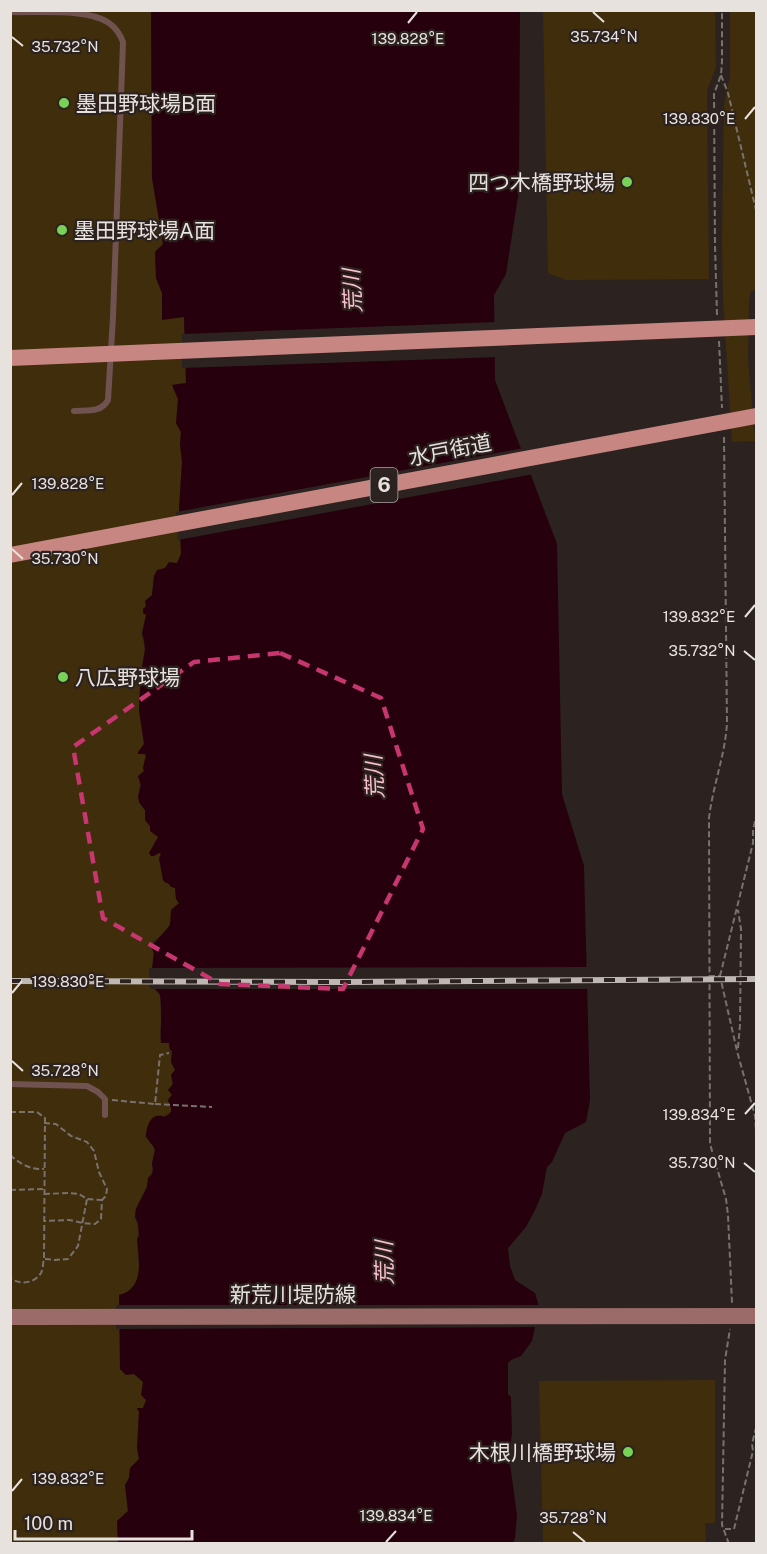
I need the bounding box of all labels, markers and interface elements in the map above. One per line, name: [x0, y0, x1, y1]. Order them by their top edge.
text: 35.734°N: [570, 28, 638, 45]
text: 139.828°E: [372, 30, 444, 47]
text: 35.732°N: [31, 38, 99, 55]
place label: 墨田野球場B面: [76, 91, 216, 116]
marker: 墨田野球場B面: [57, 96, 71, 110]
text: 139.830°E: [663, 110, 735, 127]
place label: 四つ木橋野球場: [468, 170, 615, 195]
marker: 四つ木橋野球場: [620, 175, 634, 189]
place label: 墨田野球場A面: [74, 218, 215, 243]
marker: 墨田野球場A面: [55, 223, 69, 237]
water label: 荒川: [338, 266, 366, 314]
street label: 水戸街道: [406, 430, 494, 470]
road number: 6: [370, 468, 398, 502]
text: 139.828°E: [32, 475, 104, 492]
text: 35.730°N: [31, 550, 99, 567]
text: 139.832°E: [663, 608, 735, 625]
text: 35.732°N: [668, 642, 736, 659]
place label: 八広野球場: [75, 665, 180, 690]
marker: 八広野球場: [56, 670, 70, 684]
water label: 荒川: [360, 752, 388, 800]
text: 139.830°E: [32, 973, 104, 990]
text: 35.728°N: [31, 1062, 99, 1079]
text: 139.834°E: [663, 1106, 735, 1123]
text: 35.730°N: [668, 1154, 736, 1171]
water label: 荒川: [371, 1239, 397, 1285]
street label: 新荒川堤防線: [230, 1282, 356, 1307]
place label: 木根川橋野球場: [469, 1440, 616, 1465]
marker: 木根川橋野球場: [621, 1445, 635, 1459]
text: 139.832°E: [32, 1470, 104, 1487]
scale bar: [15, 1503, 192, 1541]
text: 139.834°E: [360, 1507, 432, 1524]
text: 35.728°N: [539, 1509, 607, 1526]
text: 100 m: [24, 1513, 73, 1534]

